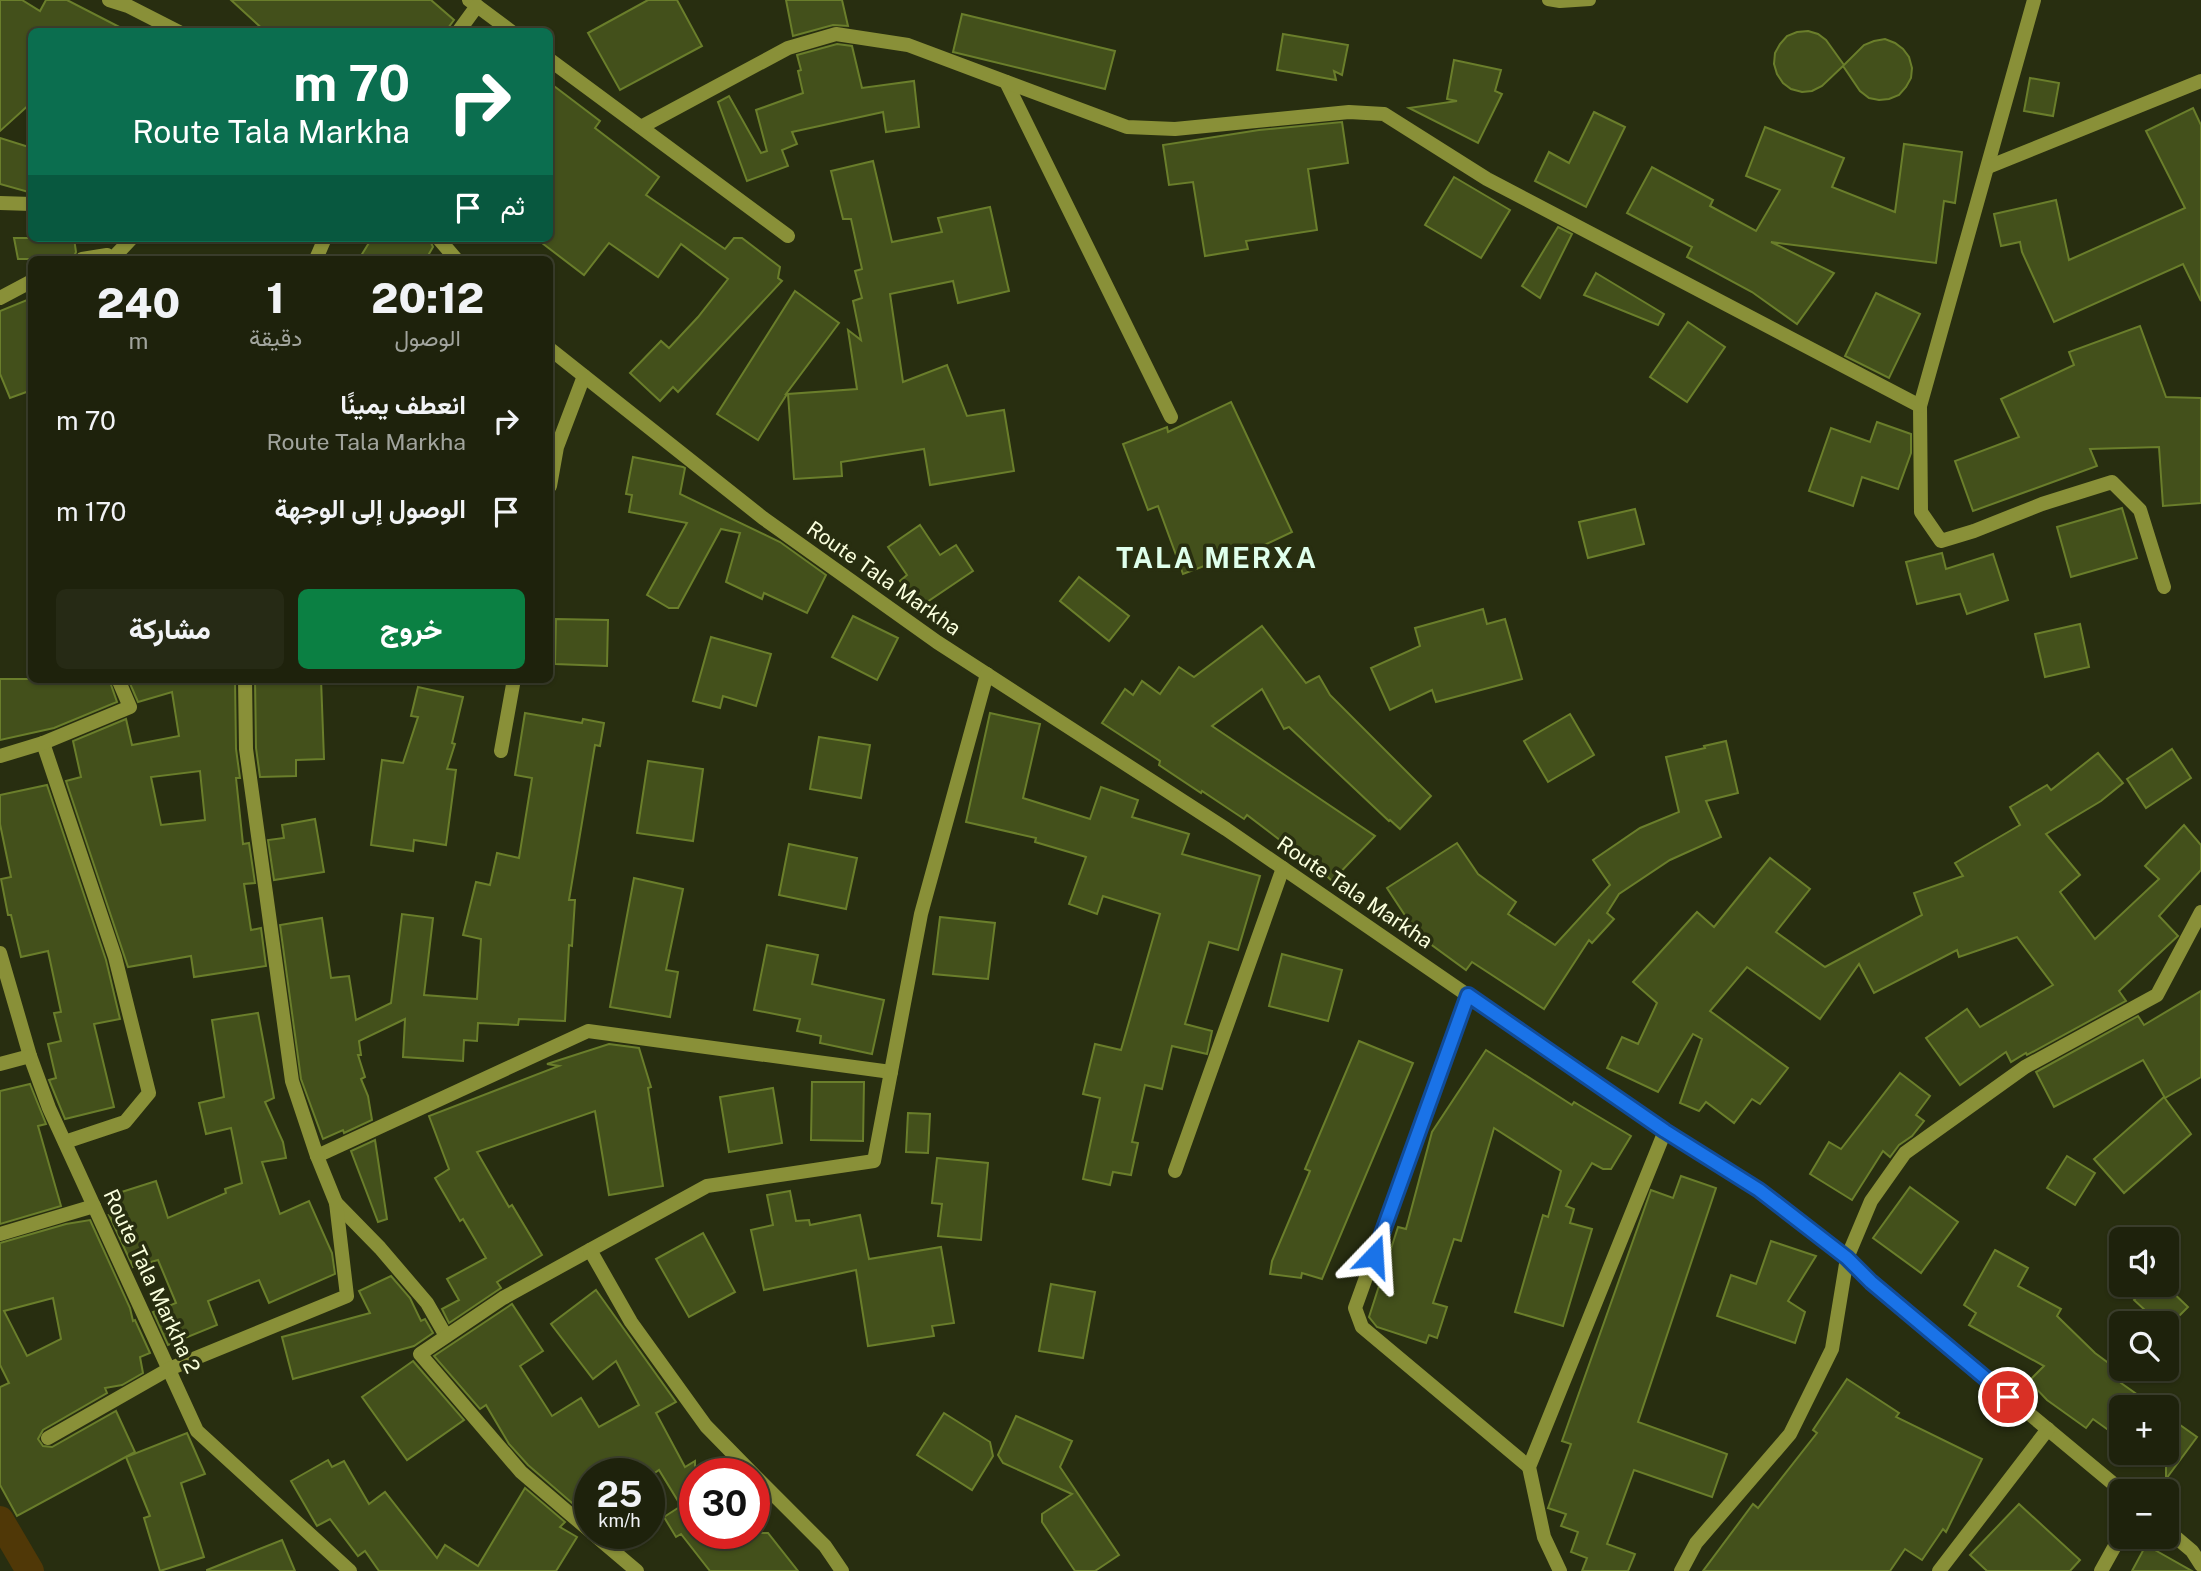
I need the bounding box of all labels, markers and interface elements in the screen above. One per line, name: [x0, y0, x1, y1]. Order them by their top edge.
text: 70 m: [293, 54, 410, 112]
icon: right: [434, 56, 525, 147]
text: Route Tala Markha: [132, 113, 410, 150]
icon: arrive: [449, 189, 487, 227]
text: ثم: [501, 190, 525, 221]
text: 1: [266, 273, 285, 322]
text: 20:12: [371, 273, 484, 322]
text: 240: [97, 278, 180, 327]
text: دقيقة: [249, 324, 302, 351]
text: الوصول: [394, 324, 461, 351]
text: m: [129, 327, 148, 354]
text: انعطف يمينًا: [340, 389, 466, 420]
icon: right: [487, 402, 525, 440]
text: 70 m: [56, 405, 116, 436]
text: Route Tala Markha: [266, 428, 466, 455]
text: الوصول إلى الوجهة: [275, 493, 466, 524]
icon: arrive: [487, 493, 525, 531]
text: 170 m: [56, 496, 126, 527]
street label: Route Tala Markha: [802, 515, 966, 641]
district label: TALA MERXA: [1116, 541, 1318, 574]
button: مشاركة: [56, 589, 284, 669]
button: خروج: [298, 589, 525, 669]
street label: Route Tala Markha: [1272, 831, 1438, 953]
street label: Route Tala Markha 2: [98, 1185, 206, 1377]
position arrow: [1337, 1219, 1411, 1293]
map controls: [2109, 1227, 2179, 1549]
button: sound: [2109, 1227, 2179, 1297]
button: search: [2109, 1311, 2179, 1381]
pin: [1978, 1367, 2038, 1427]
icon: arrive: [1989, 1378, 2027, 1416]
button: +: [2109, 1395, 2179, 1465]
speed limit sign: 30: [679, 1458, 770, 1549]
text: 25: [597, 1474, 642, 1515]
button: −: [2109, 1479, 2179, 1549]
text: km/h: [598, 1510, 641, 1531]

